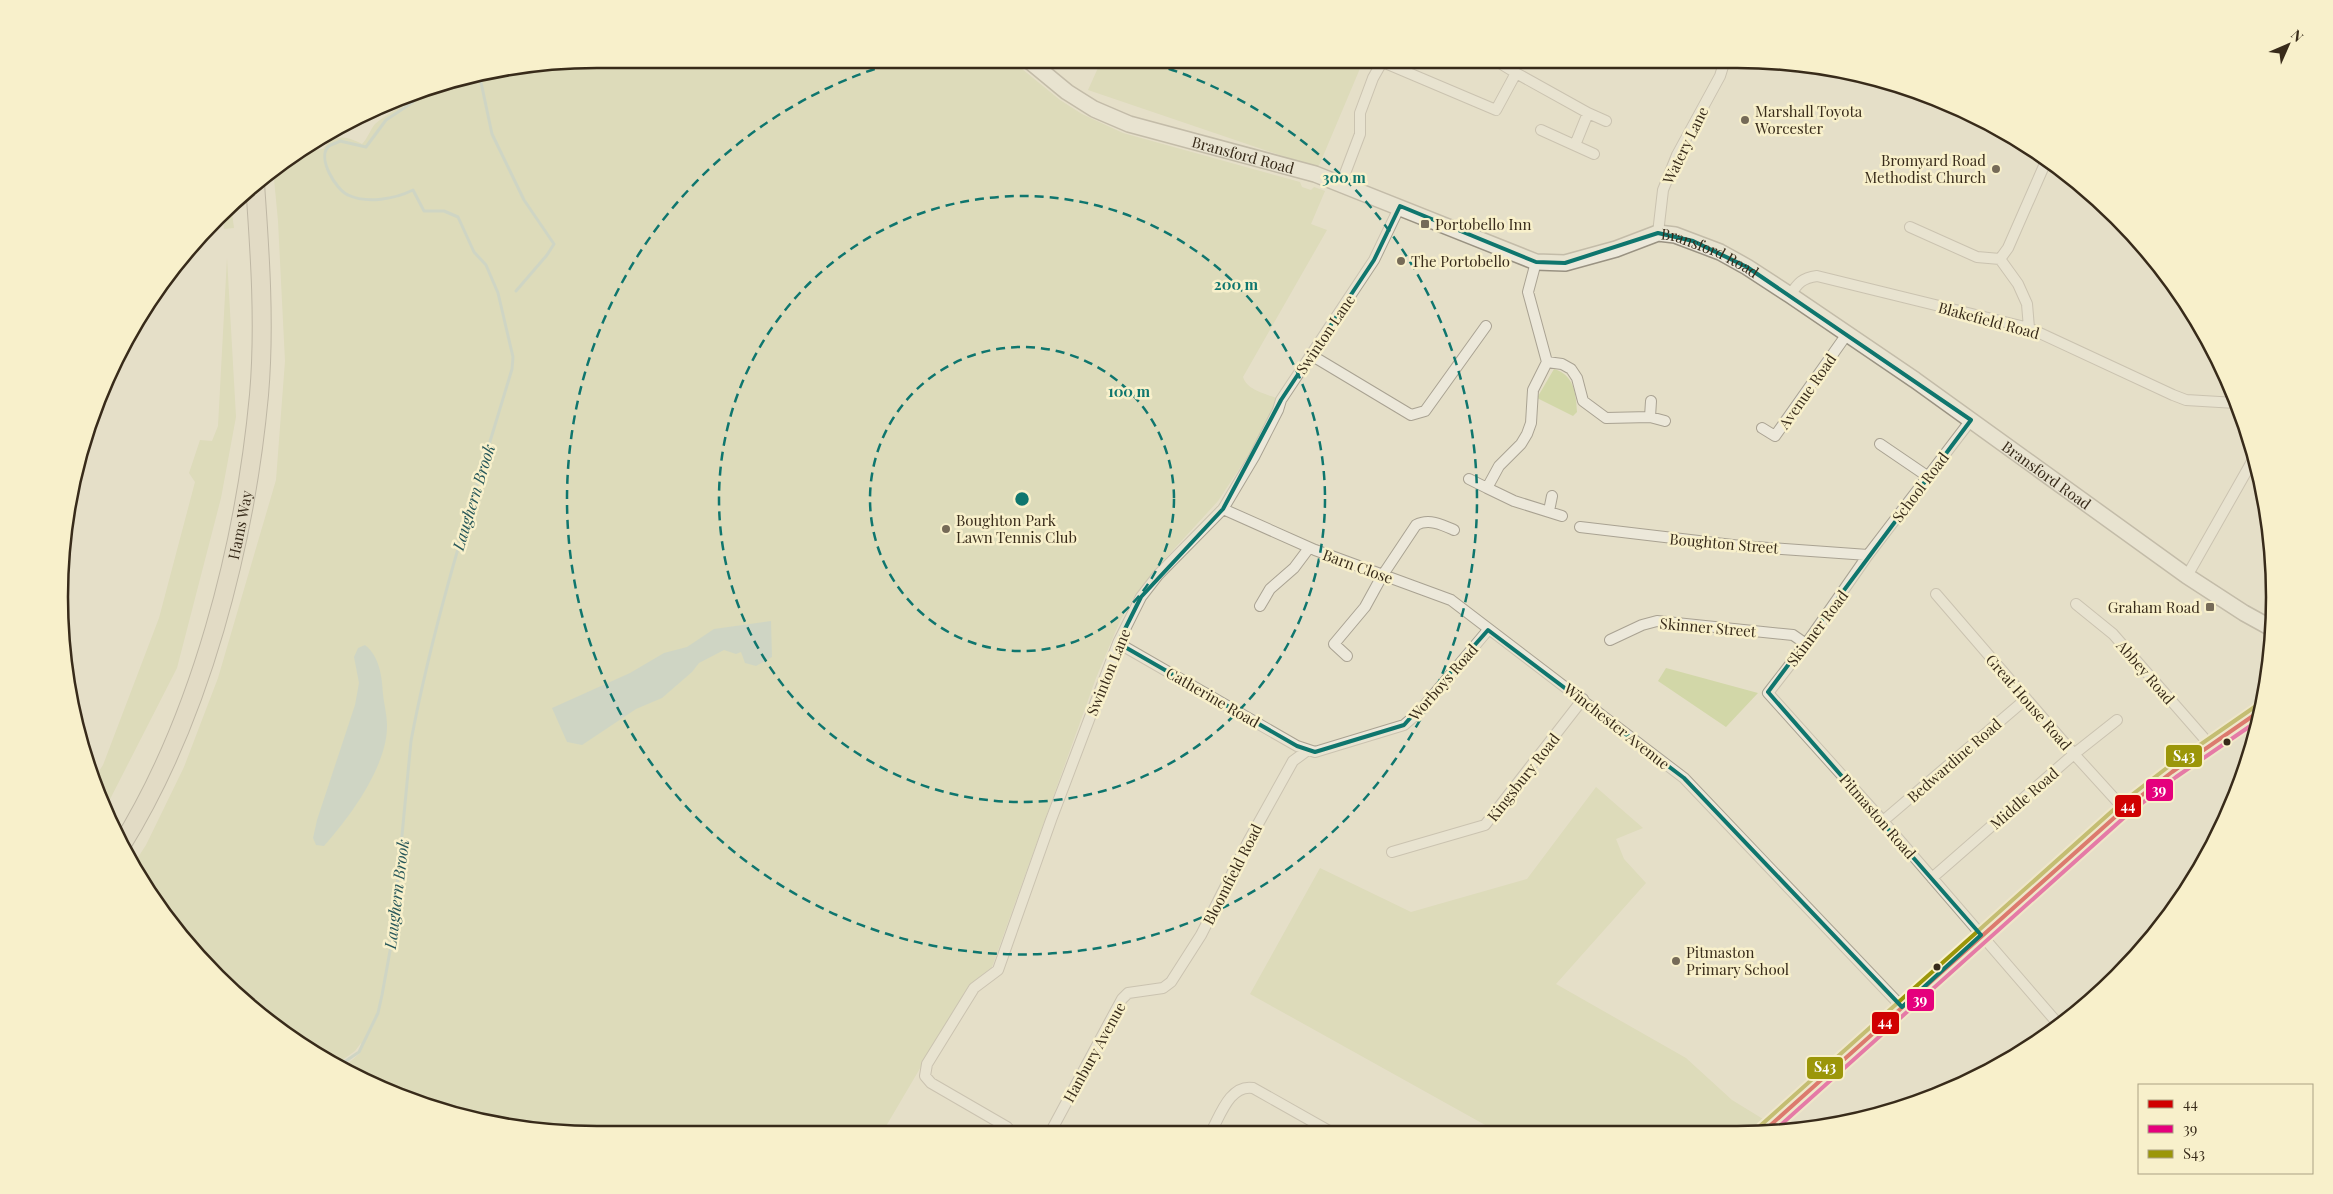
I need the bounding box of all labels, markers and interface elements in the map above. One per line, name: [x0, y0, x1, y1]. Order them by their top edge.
north arrow: [2263, 20, 2313, 70]
text: N: [2287, 25, 2308, 46]
place label: Marshall Toyota Worcester: [1754, 101, 1863, 138]
street label: Watery Lane: [1657, 103, 1712, 188]
marker: Marshall Toyota Worcester: [1739, 114, 1751, 126]
street label: Bransford Road: [1190, 131, 1297, 178]
place label: Bromyard Road Methodist Church: [1864, 150, 1986, 187]
marker: Bromyard Road Methodist Church: [1990, 163, 2002, 175]
text: 300 m: [1322, 167, 1366, 187]
place label: Portobello Inn: [1435, 214, 1531, 234]
marker: Portobello Inn: [1419, 218, 1431, 230]
street label: Bransford Road: [1660, 223, 1763, 282]
place label: The Portobello: [1411, 251, 1510, 271]
marker: The Portobello: [1395, 255, 1407, 267]
text: 200 m: [1214, 274, 1259, 294]
street label: Swinton Lane: [1291, 290, 1359, 378]
street label: Blakefield Road: [1936, 297, 2042, 343]
street label: Avenue Road: [1773, 349, 1840, 433]
text: 100 m: [1108, 381, 1151, 401]
street label: Bransford Road: [1998, 436, 2095, 514]
water label: Laughern Brook: [447, 441, 499, 554]
street label: School Road: [1887, 448, 1953, 526]
street label: Hams Way: [223, 488, 256, 561]
centre of rings: [1013, 490, 1031, 508]
place label: Boughton Park Lawn Tennis Club: [956, 510, 1077, 547]
marker: Boughton Park Lawn Tennis Club: [940, 523, 952, 535]
street label: Boughton Street: [1669, 528, 1780, 558]
street label: Barn Close: [1320, 544, 1396, 588]
street label: Skinner Road: [1782, 586, 1852, 670]
place label: Graham Road: [2108, 597, 2200, 617]
marker: Graham Road: [2204, 601, 2216, 613]
street label: Skinner Street: [1659, 613, 1758, 641]
street label: Swinton Lane: [1081, 626, 1135, 718]
street label: Abbey Road: [2112, 635, 2180, 709]
street label: Worboys Road: [1403, 639, 1482, 725]
street label: Great House Road: [1982, 650, 2076, 754]
street label: Catherine Road: [1163, 662, 1264, 732]
street label: Winchester Avenue: [1559, 678, 1674, 774]
street label: Bedwardine Road: [1903, 713, 2005, 806]
street label: Kingsbury Road: [1482, 729, 1564, 825]
unlabelled marker: [2222, 737, 2232, 747]
line badge: S43: [2165, 744, 2203, 768]
text: S43: [2173, 746, 2195, 765]
street label: Middle Road: [1986, 763, 2063, 833]
street label: Pitmaston Road: [1836, 769, 1921, 863]
line badge: 39: [2145, 778, 2174, 802]
text: 39: [2152, 780, 2167, 799]
line badge: 44: [2114, 794, 2142, 818]
text: 44: [2121, 796, 2135, 815]
street label: Bloomfield Road: [1198, 820, 1266, 928]
water label: Laughern Brook: [379, 838, 413, 951]
place label: Pitmaston Primary School: [1686, 942, 1789, 979]
marker: Pitmaston Primary School: [1670, 955, 1682, 967]
unlabelled marker: [1932, 962, 1942, 972]
line badge: 39: [1906, 988, 1935, 1012]
text: 39: [1913, 990, 1928, 1009]
street label: Hanbury Avenue: [1058, 998, 1130, 1106]
line badge: 44: [1871, 1011, 1900, 1035]
text: 44: [1878, 1012, 1892, 1031]
line badge: S43: [1806, 1056, 1844, 1080]
text: S43: [1814, 1057, 1836, 1076]
legend: [2138, 1084, 2313, 1174]
text: 44: [2183, 1093, 2198, 1113]
text: 39: [2183, 1118, 2197, 1138]
text: S43: [2183, 1143, 2205, 1163]

